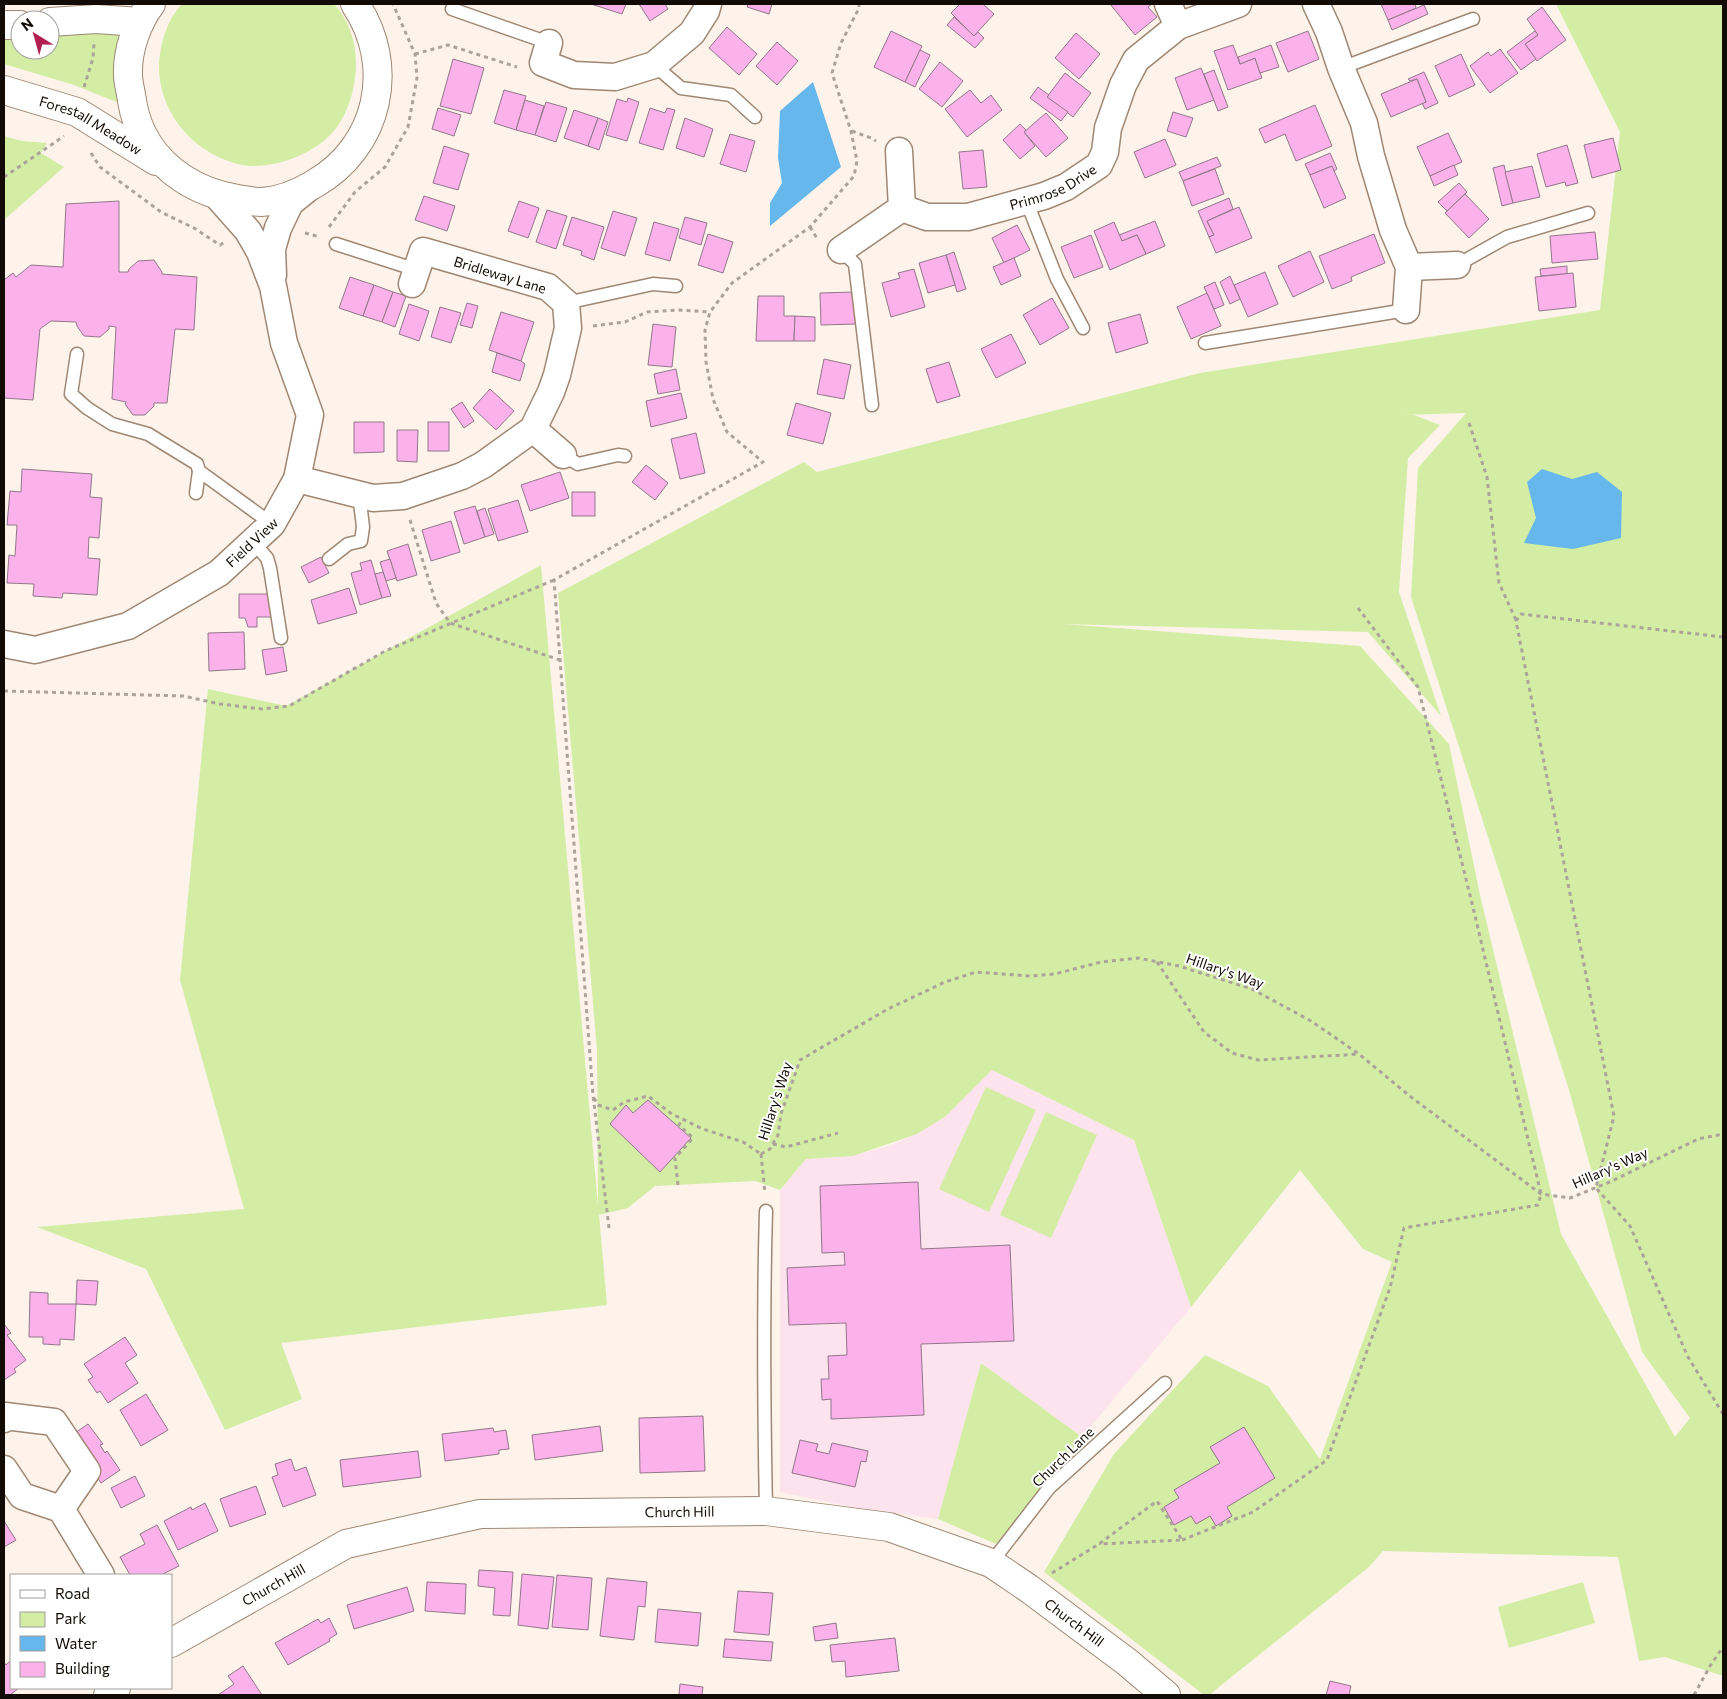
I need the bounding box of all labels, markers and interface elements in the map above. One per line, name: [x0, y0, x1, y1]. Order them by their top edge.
north arrow: [10, 10, 60, 60]
text: N: [18, 14, 36, 34]
street label: Forestall Meadow: [37, 92, 145, 158]
street label: Primrose Drive: [1007, 160, 1099, 213]
street label: Bridleway Lane: [452, 252, 549, 297]
street label: Field View: [222, 514, 281, 570]
street label: Hillary's Way: [1184, 949, 1266, 992]
street label: Hillary's Way: [754, 1060, 795, 1142]
street label: Hillary's Way: [1569, 1143, 1650, 1192]
street label: Church Lane: [1028, 1423, 1097, 1490]
street label: Church Hill: [645, 1503, 715, 1520]
street label: Church Hill: [239, 1560, 308, 1609]
legend: [10, 1574, 172, 1689]
text: Road: [55, 1584, 90, 1602]
street label: Church Hill: [1042, 1594, 1108, 1650]
text: Park: [55, 1609, 86, 1627]
text: Water: [55, 1634, 97, 1652]
text: Building: [55, 1659, 110, 1677]

